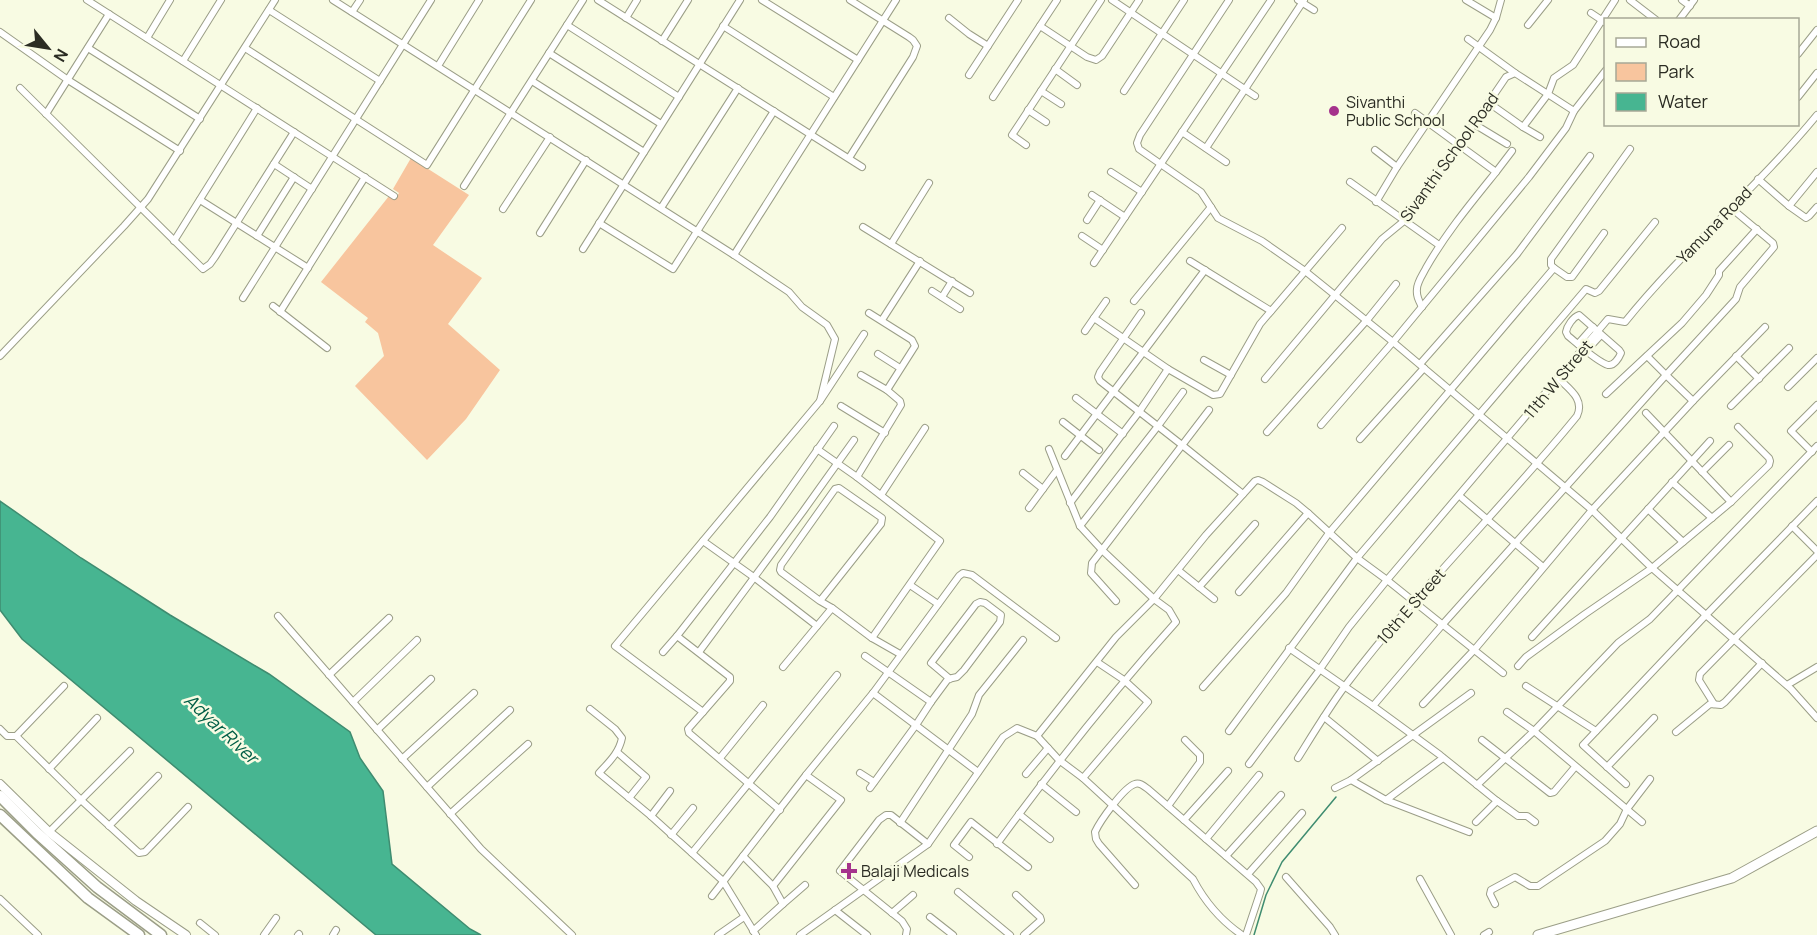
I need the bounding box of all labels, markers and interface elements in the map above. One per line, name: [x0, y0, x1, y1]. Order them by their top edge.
north arrow: [18, 18, 78, 78]
legend: [1604, 18, 1799, 126]
text: Road: [1658, 29, 1701, 53]
text: N: [49, 45, 73, 66]
text: Park: [1658, 59, 1695, 83]
street label: Sivanthi School Road: [1395, 88, 1503, 226]
text: Water: [1658, 89, 1708, 113]
place label: Sivanthi Public School: [1346, 91, 1445, 131]
marker: Sivanthi Public School: [1327, 104, 1341, 118]
street label: Yamuna Road: [1672, 182, 1756, 268]
street label: 11th W Street: [1518, 335, 1598, 423]
street label: 10th E Street: [1372, 563, 1450, 649]
water label: Adyar River: [180, 688, 266, 770]
place label: Balaji Medicals: [861, 860, 969, 882]
marker: Balaji Medicals: [842, 864, 856, 878]

